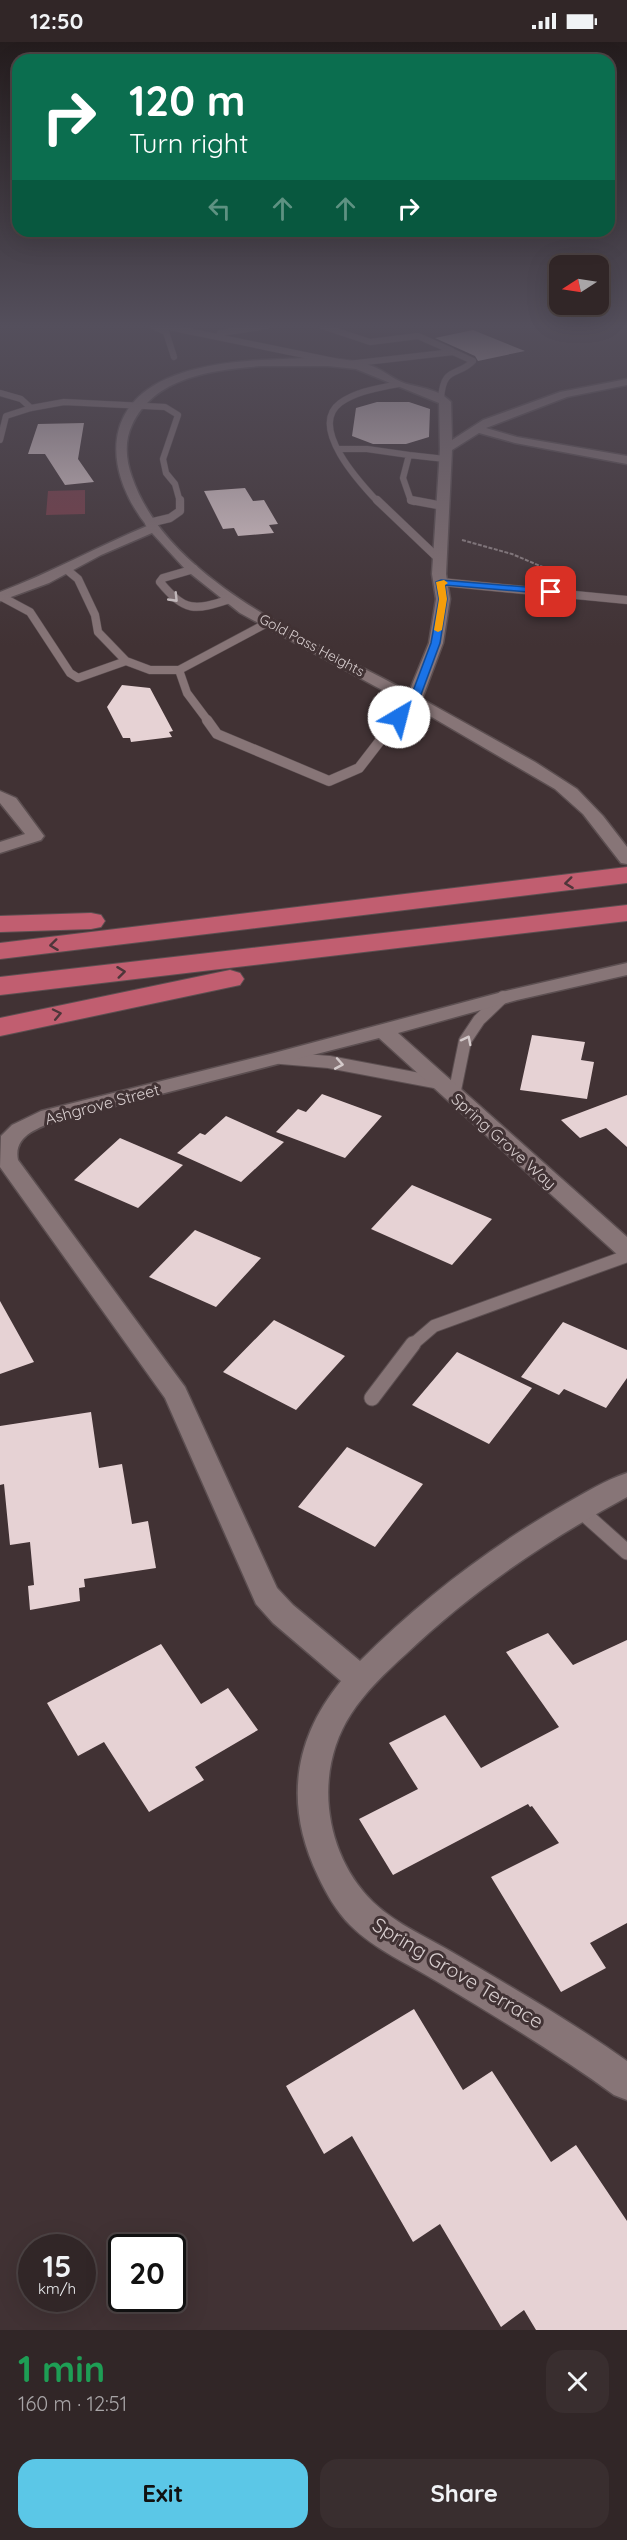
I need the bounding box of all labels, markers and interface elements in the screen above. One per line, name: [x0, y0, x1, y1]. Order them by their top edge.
text: 12:50: [30, 7, 83, 35]
text: 120 m: [129, 74, 246, 127]
icon: right: [30, 78, 108, 156]
text: Turn right: [129, 126, 248, 160]
icon: left: [203, 192, 236, 225]
icon: ahead: [266, 192, 299, 225]
icon: ahead: [329, 192, 362, 225]
icon: right: [392, 192, 425, 225]
north arrow: [549, 255, 609, 315]
map controls: [549, 255, 609, 315]
pin: [525, 566, 576, 617]
icon: arrive: [534, 575, 567, 608]
one-way arrow: [168, 591, 178, 602]
street label: Gold Pass Heights: [256, 610, 368, 680]
position arrow: [367, 685, 431, 749]
one-way arrow: [564, 876, 574, 888]
one-way arrow: [49, 938, 58, 951]
one-way arrow: [116, 966, 125, 978]
one-way arrow: [52, 1008, 62, 1021]
one-way arrow: [459, 1036, 471, 1047]
one-way arrow: [334, 1057, 344, 1070]
street label: Ashgrove Street: [42, 1079, 162, 1129]
street label: Spring Grove Way: [447, 1089, 561, 1193]
street label: Spring Grove Terrace: [368, 1912, 548, 2034]
speed limit sign: 20: [108, 2234, 186, 2312]
text: 15: [43, 2247, 71, 2285]
text: km/h: [38, 2279, 76, 2298]
text: 1 min: [18, 2346, 105, 2391]
button: close: [546, 2350, 609, 2413]
text: 160 m · 12:51: [18, 2391, 127, 2416]
button: Exit: [18, 2459, 308, 2528]
button: Share: [320, 2459, 609, 2528]

